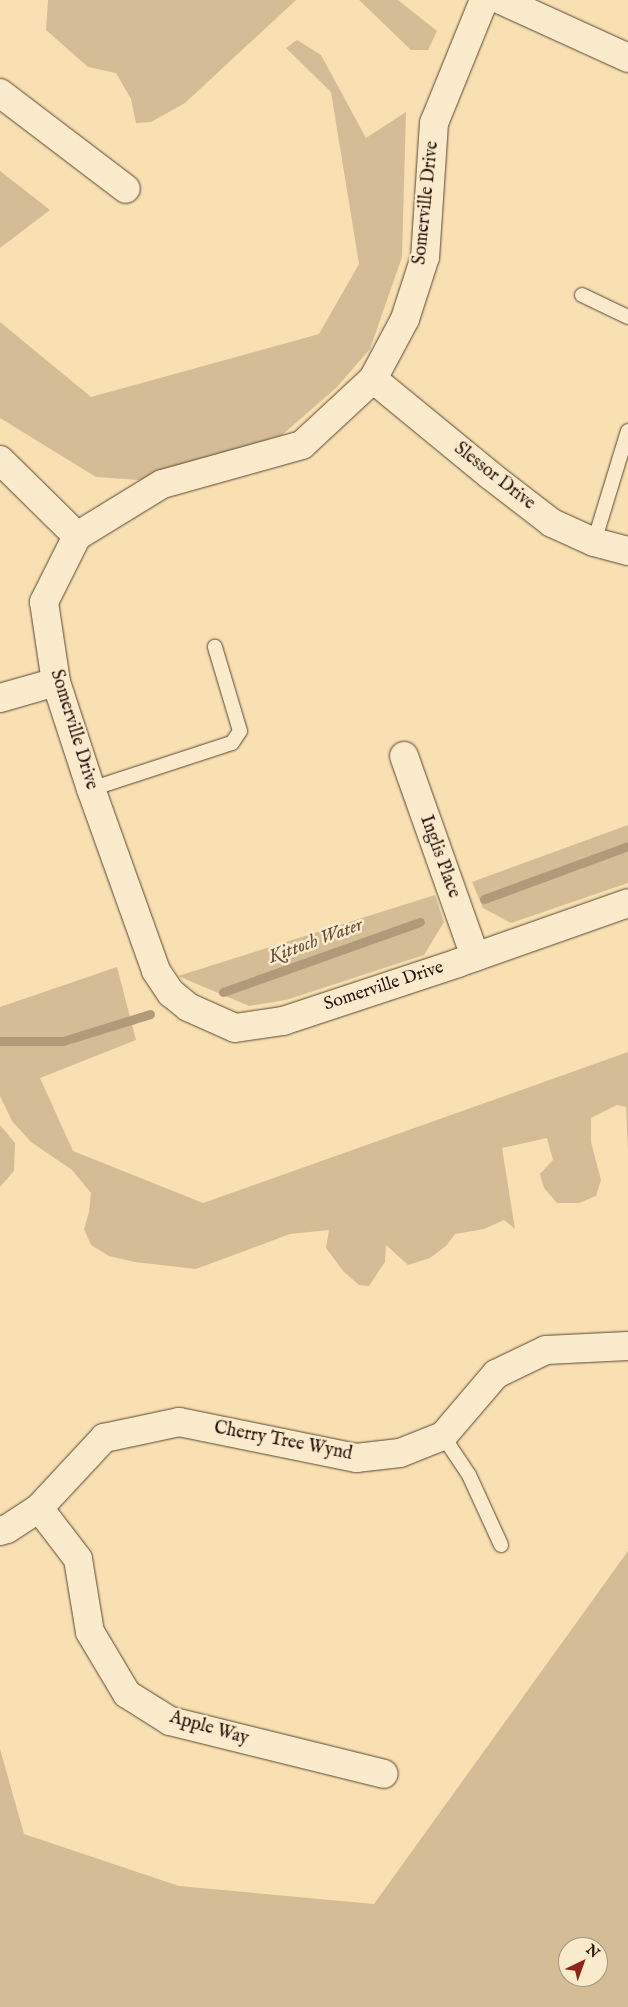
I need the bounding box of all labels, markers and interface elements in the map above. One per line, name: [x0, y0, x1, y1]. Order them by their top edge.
street label: Somerville Drive: [410, 140, 444, 266]
street label: Slessor Drive: [449, 439, 539, 515]
street label: Somerville Drive: [44, 667, 102, 793]
street label: Inglis Place: [414, 813, 464, 901]
water label: Kittoch Water: [266, 914, 366, 970]
street label: Somerville Drive: [322, 958, 446, 1016]
street label: Cherry Tree Wynd: [212, 1418, 354, 1466]
street label: Apple Way: [167, 1707, 251, 1751]
north arrow: [558, 1937, 608, 1987]
text: N: [582, 1941, 603, 1962]

